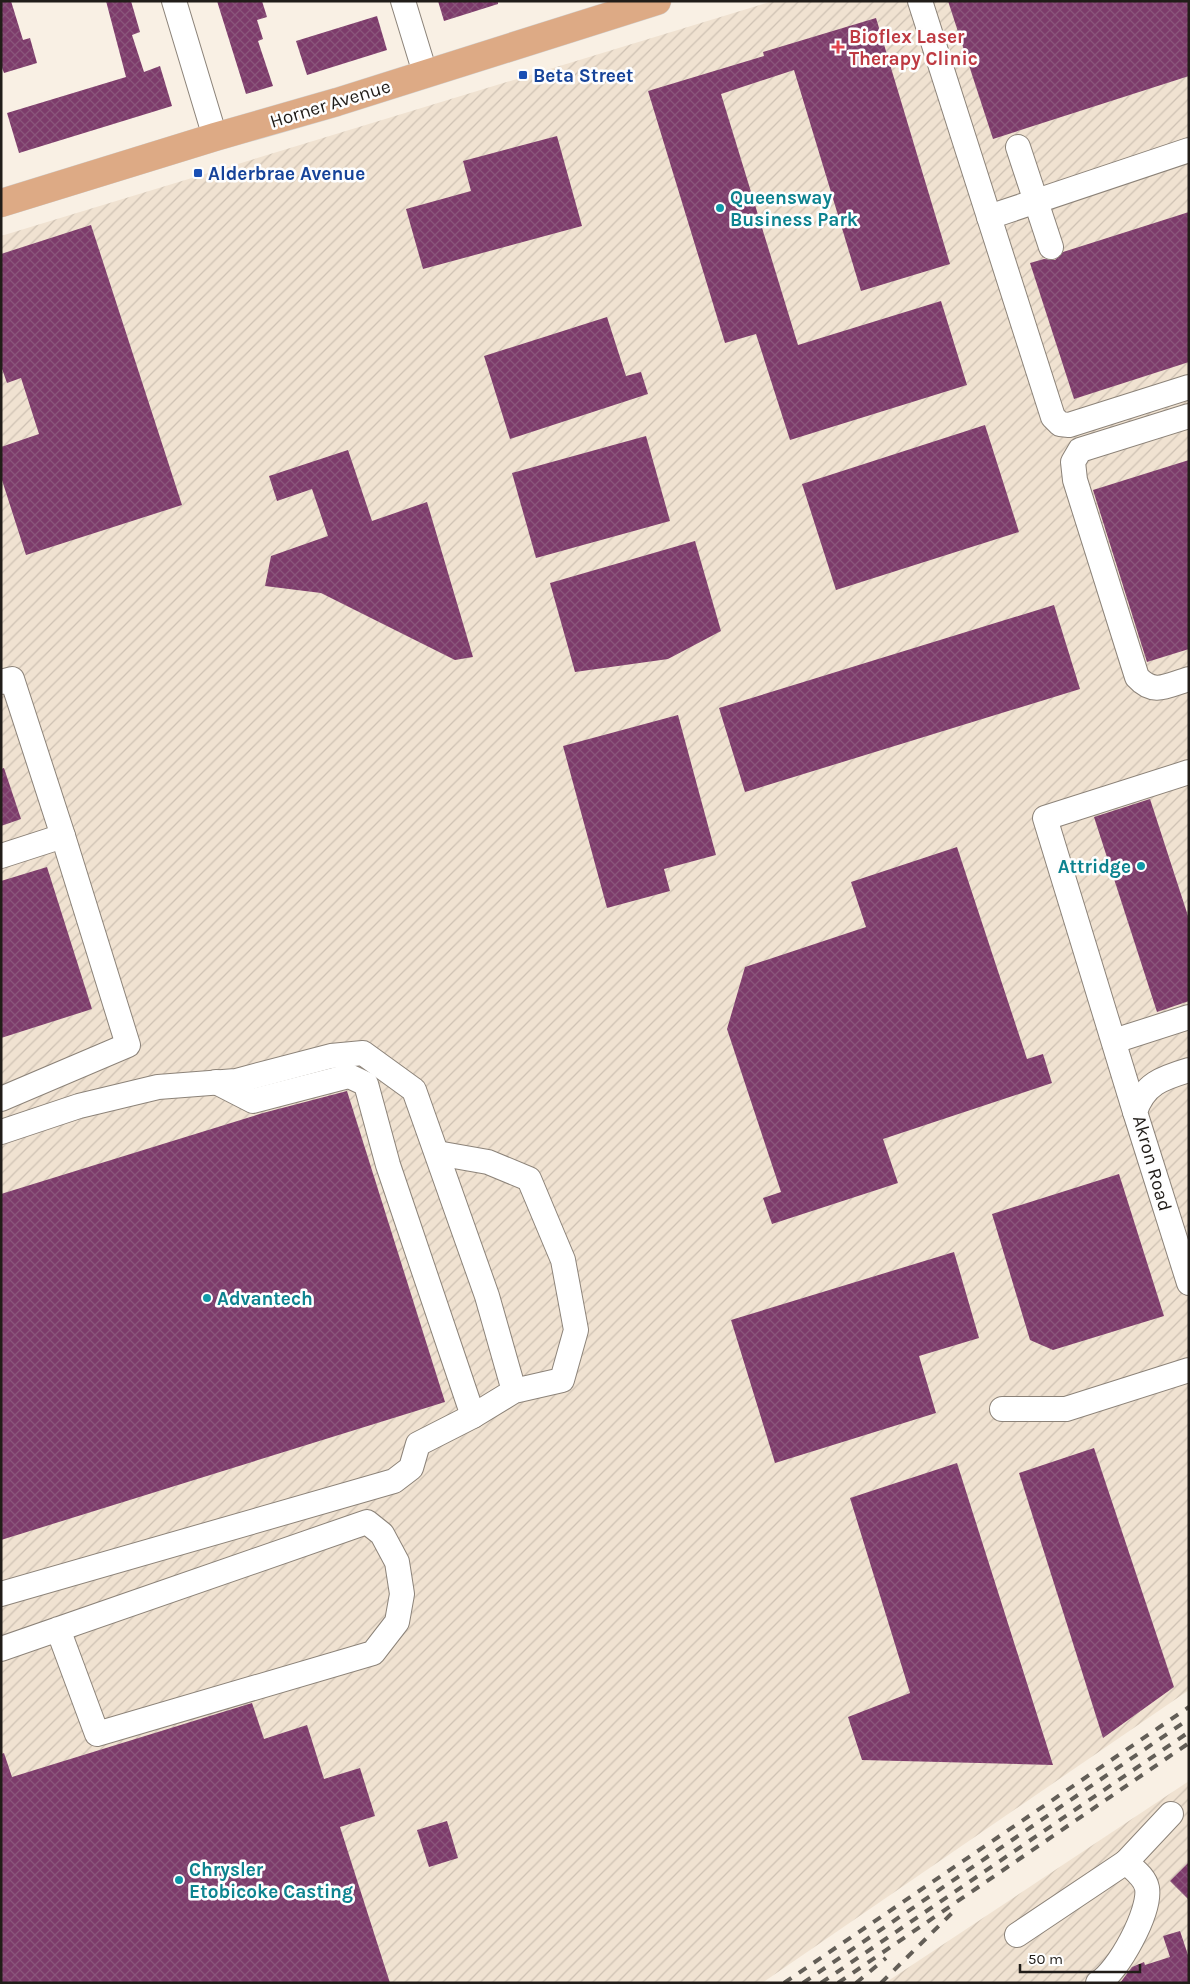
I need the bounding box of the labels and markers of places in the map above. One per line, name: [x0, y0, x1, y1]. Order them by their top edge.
place label: Bioflex Laser Therapy Clinic: [849, 26, 978, 70]
marker: Bioflex Laser Therapy Clinic: [831, 40, 845, 54]
place label: Beta Street: [533, 65, 634, 87]
marker: Beta Street: [517, 69, 529, 81]
place label: Alderbrae Avenue: [208, 163, 365, 185]
marker: Alderbrae Avenue: [192, 167, 204, 179]
place label: Queensway Business Park: [730, 187, 858, 231]
marker: Queensway Business Park: [714, 202, 726, 214]
place label: Attridge: [1058, 856, 1131, 878]
marker: Attridge: [1135, 860, 1147, 872]
place label: Advantech: [217, 1288, 313, 1310]
marker: Advantech: [201, 1292, 213, 1304]
place label: Chrysler Etobicoke Casting: [189, 1859, 353, 1903]
marker: Chrysler Etobicoke Casting: [173, 1874, 185, 1886]

